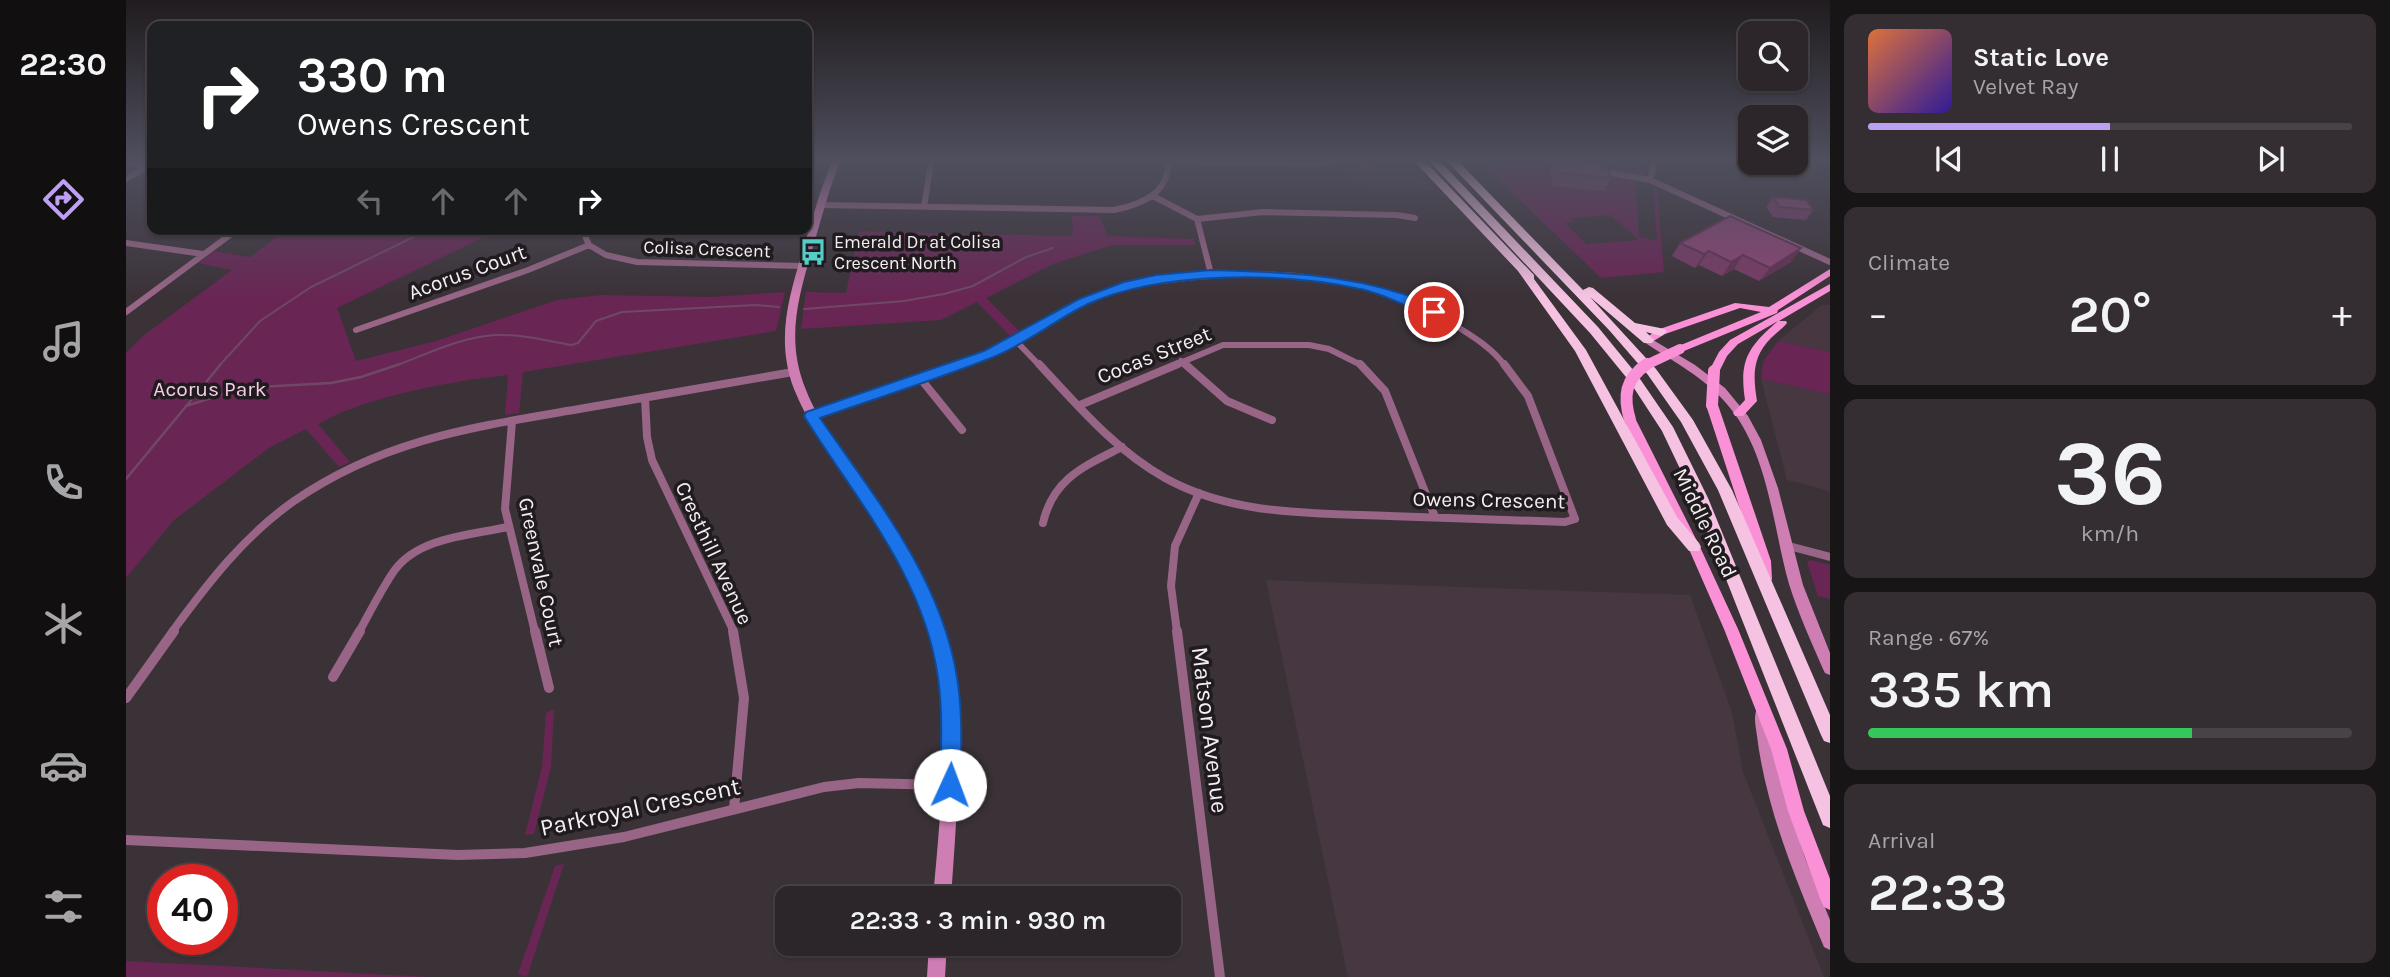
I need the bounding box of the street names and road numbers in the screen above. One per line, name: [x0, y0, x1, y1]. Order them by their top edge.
street label: Colisa Crescent: [643, 236, 771, 262]
street label: Acorus Court: [405, 240, 529, 304]
street label: Cocas Street: [1094, 321, 1214, 389]
street label: Middle Road: [1668, 464, 1742, 582]
street label: Cresthill Avenue: [670, 478, 758, 628]
street label: Owens Crescent: [1412, 487, 1566, 513]
street label: Greenvale Court: [513, 495, 569, 649]
street label: Matson Avenue: [1186, 645, 1234, 815]
street label: Parkroyal Crescent: [537, 772, 743, 842]

